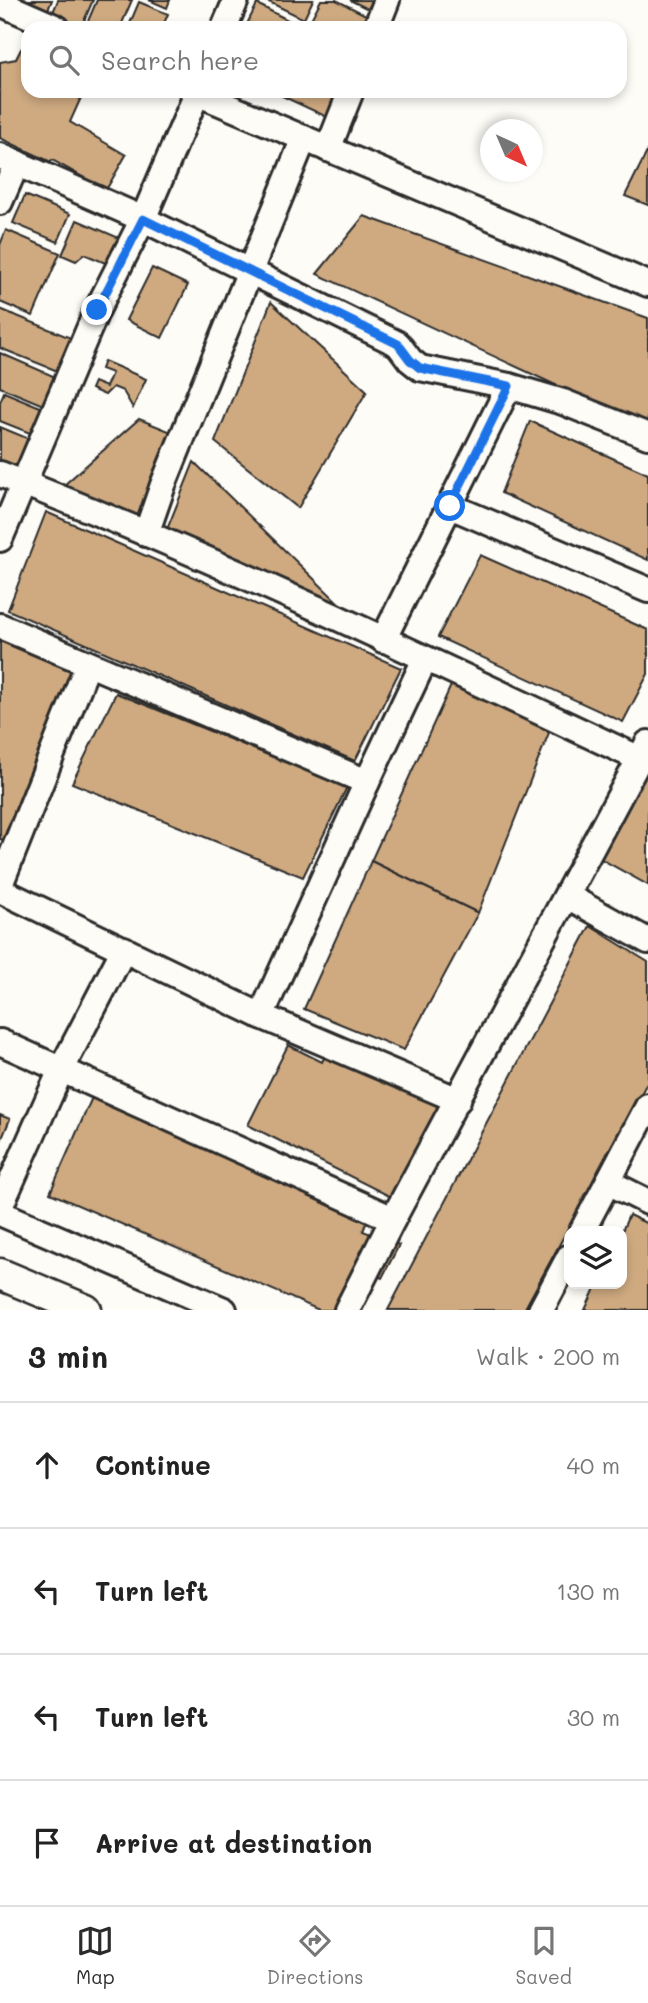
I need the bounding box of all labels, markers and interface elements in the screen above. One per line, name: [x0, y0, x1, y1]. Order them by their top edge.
search box: [21, 21, 627, 98]
icon: search: [45, 41, 83, 79]
text: Search here: [101, 43, 259, 77]
north arrow: [480, 119, 543, 182]
route end: [81, 294, 112, 325]
route start: [434, 490, 465, 521]
map controls: [564, 1226, 627, 1289]
button: layers: [564, 1226, 627, 1289]
text: 3 min: [28, 1336, 108, 1376]
text: Walk · 200 m: [476, 1341, 620, 1371]
icon: ahead: [28, 1446, 66, 1484]
text: Continue: [95, 1448, 211, 1482]
text: 40 m: [567, 1450, 620, 1480]
icon: left: [28, 1572, 66, 1610]
text: Turn left: [95, 1574, 208, 1608]
text: 130 m: [556, 1576, 620, 1606]
icon: left: [28, 1698, 66, 1736]
text: Turn left: [95, 1700, 208, 1734]
text: 30 m: [567, 1702, 620, 1732]
icon: arrive: [28, 1824, 66, 1862]
text: Arrive at destination: [95, 1826, 372, 1860]
tab: Map: [76, 1922, 115, 1989]
tab: Directions: [267, 1922, 363, 1989]
tab: Saved: [516, 1922, 572, 1989]

